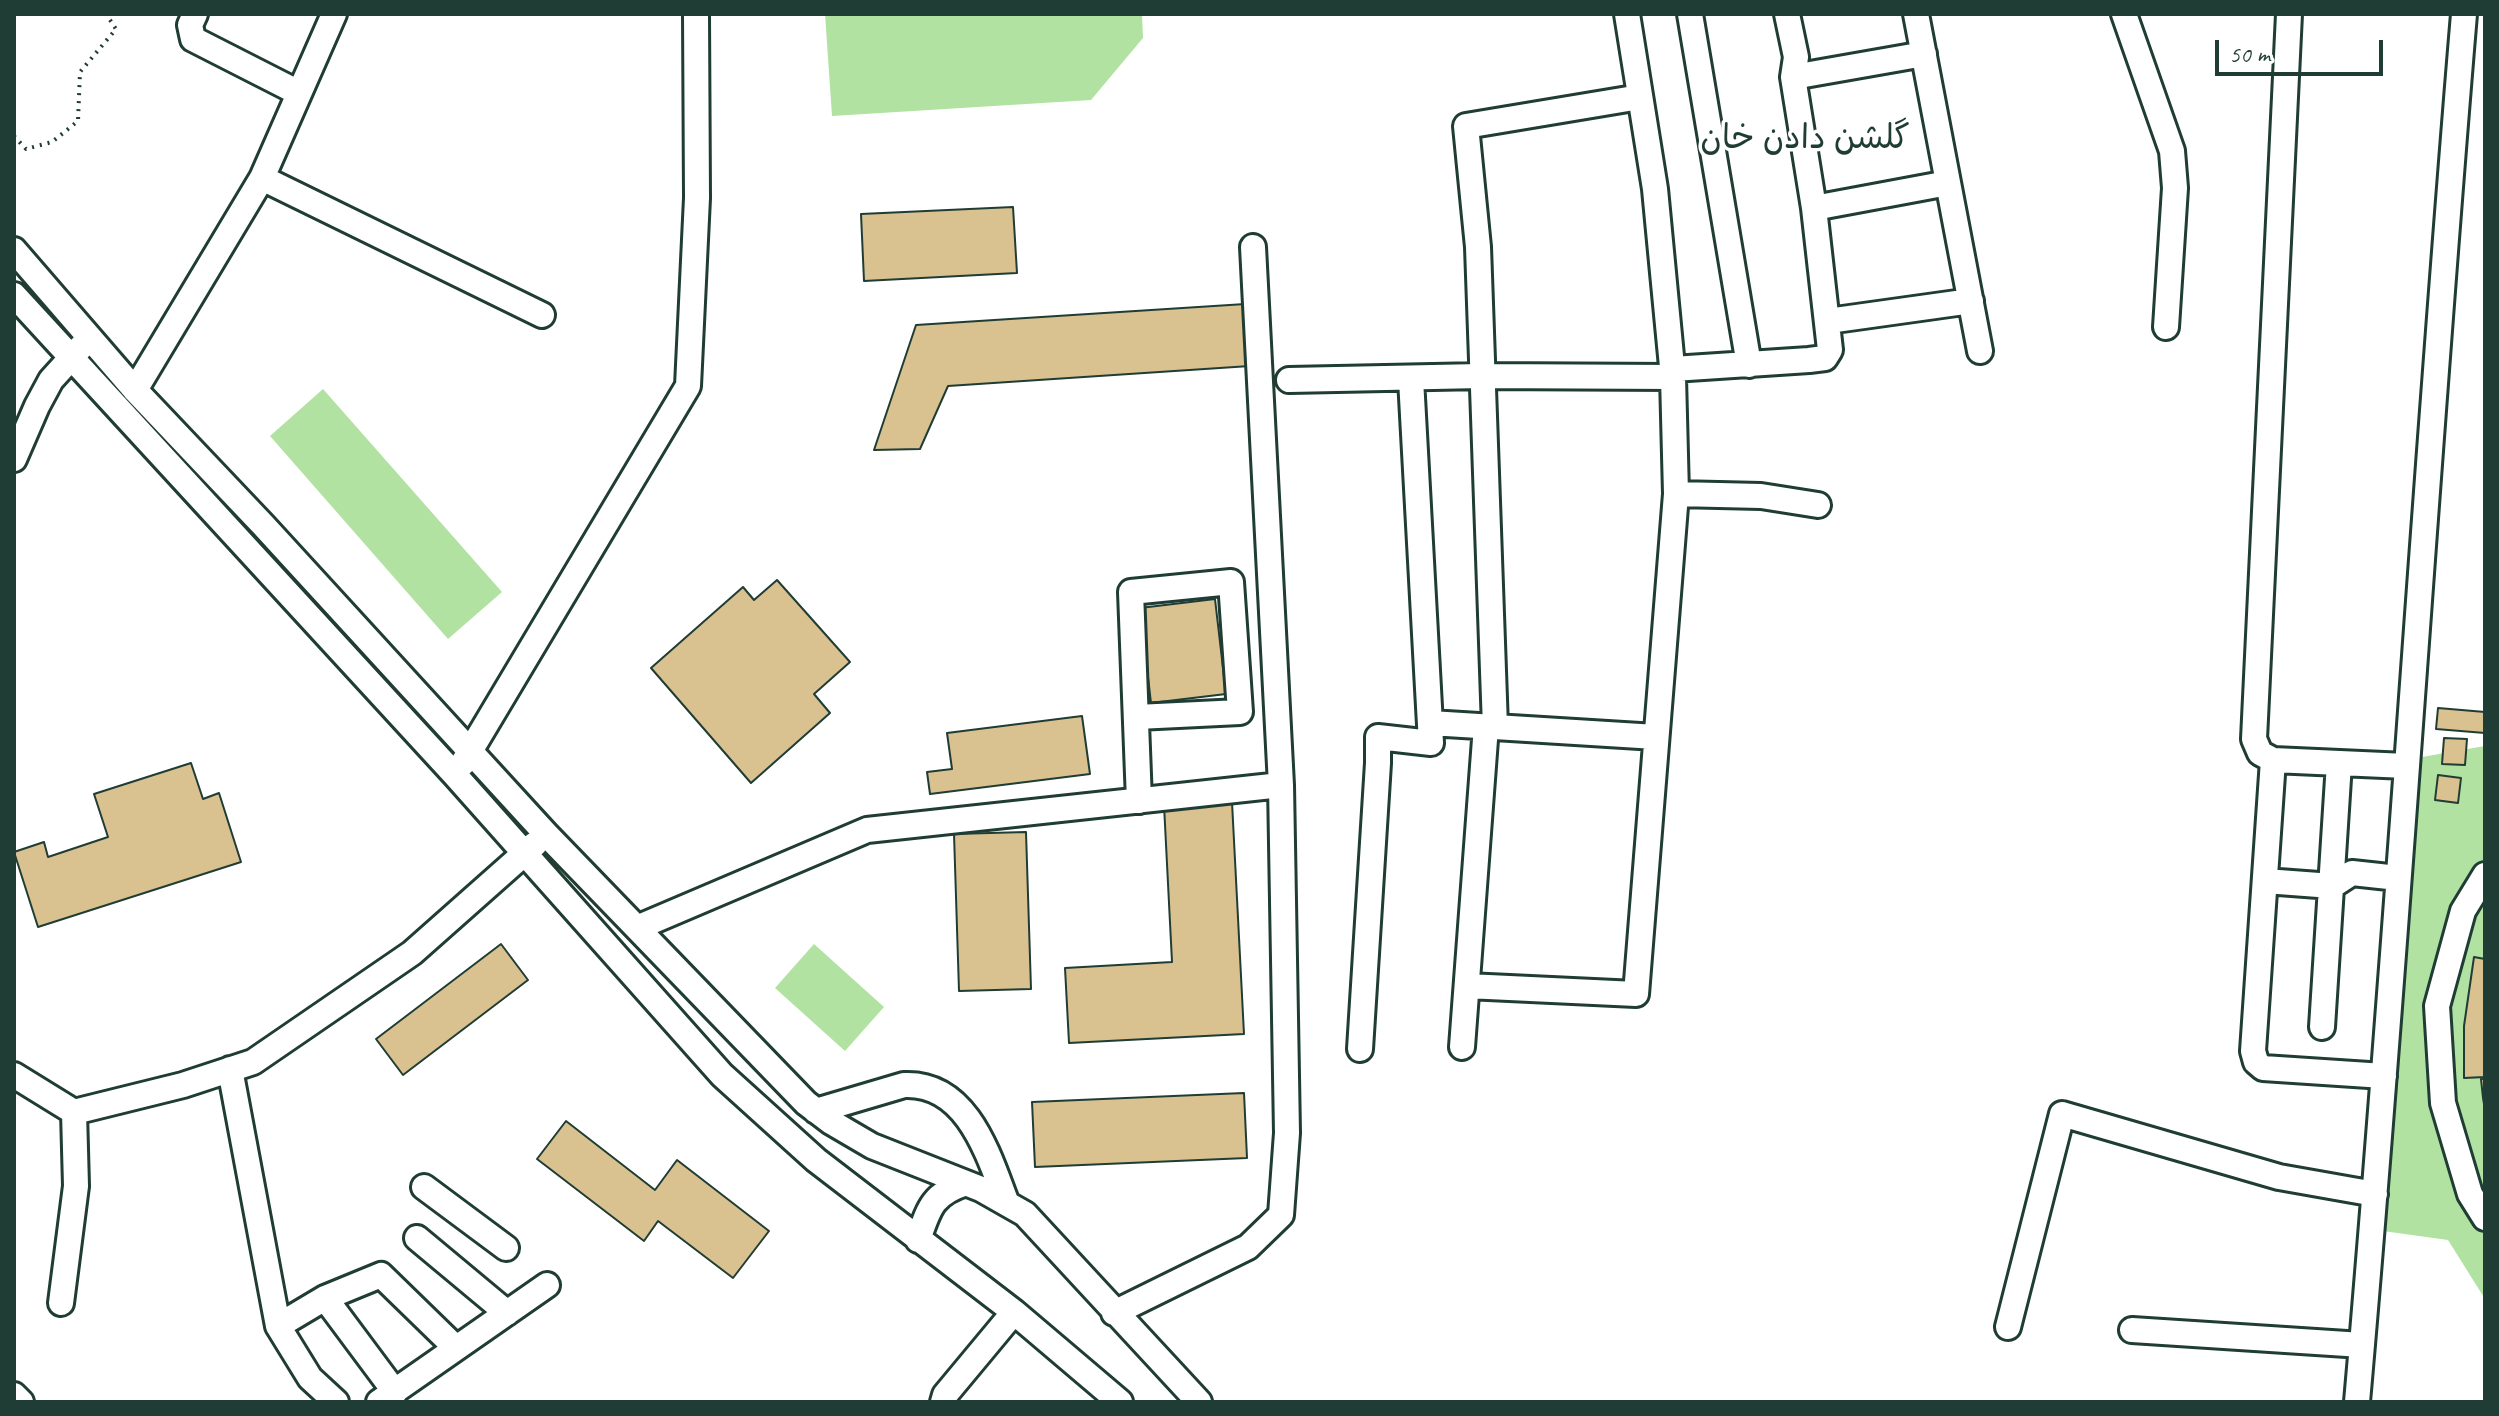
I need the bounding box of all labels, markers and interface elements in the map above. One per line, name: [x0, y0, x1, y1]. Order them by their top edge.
scale bar: [2219, 24, 2387, 74]
text: 50 m: [2229, 39, 2270, 69]
district label: گلشن دادن خان: [1700, 119, 1910, 159]

